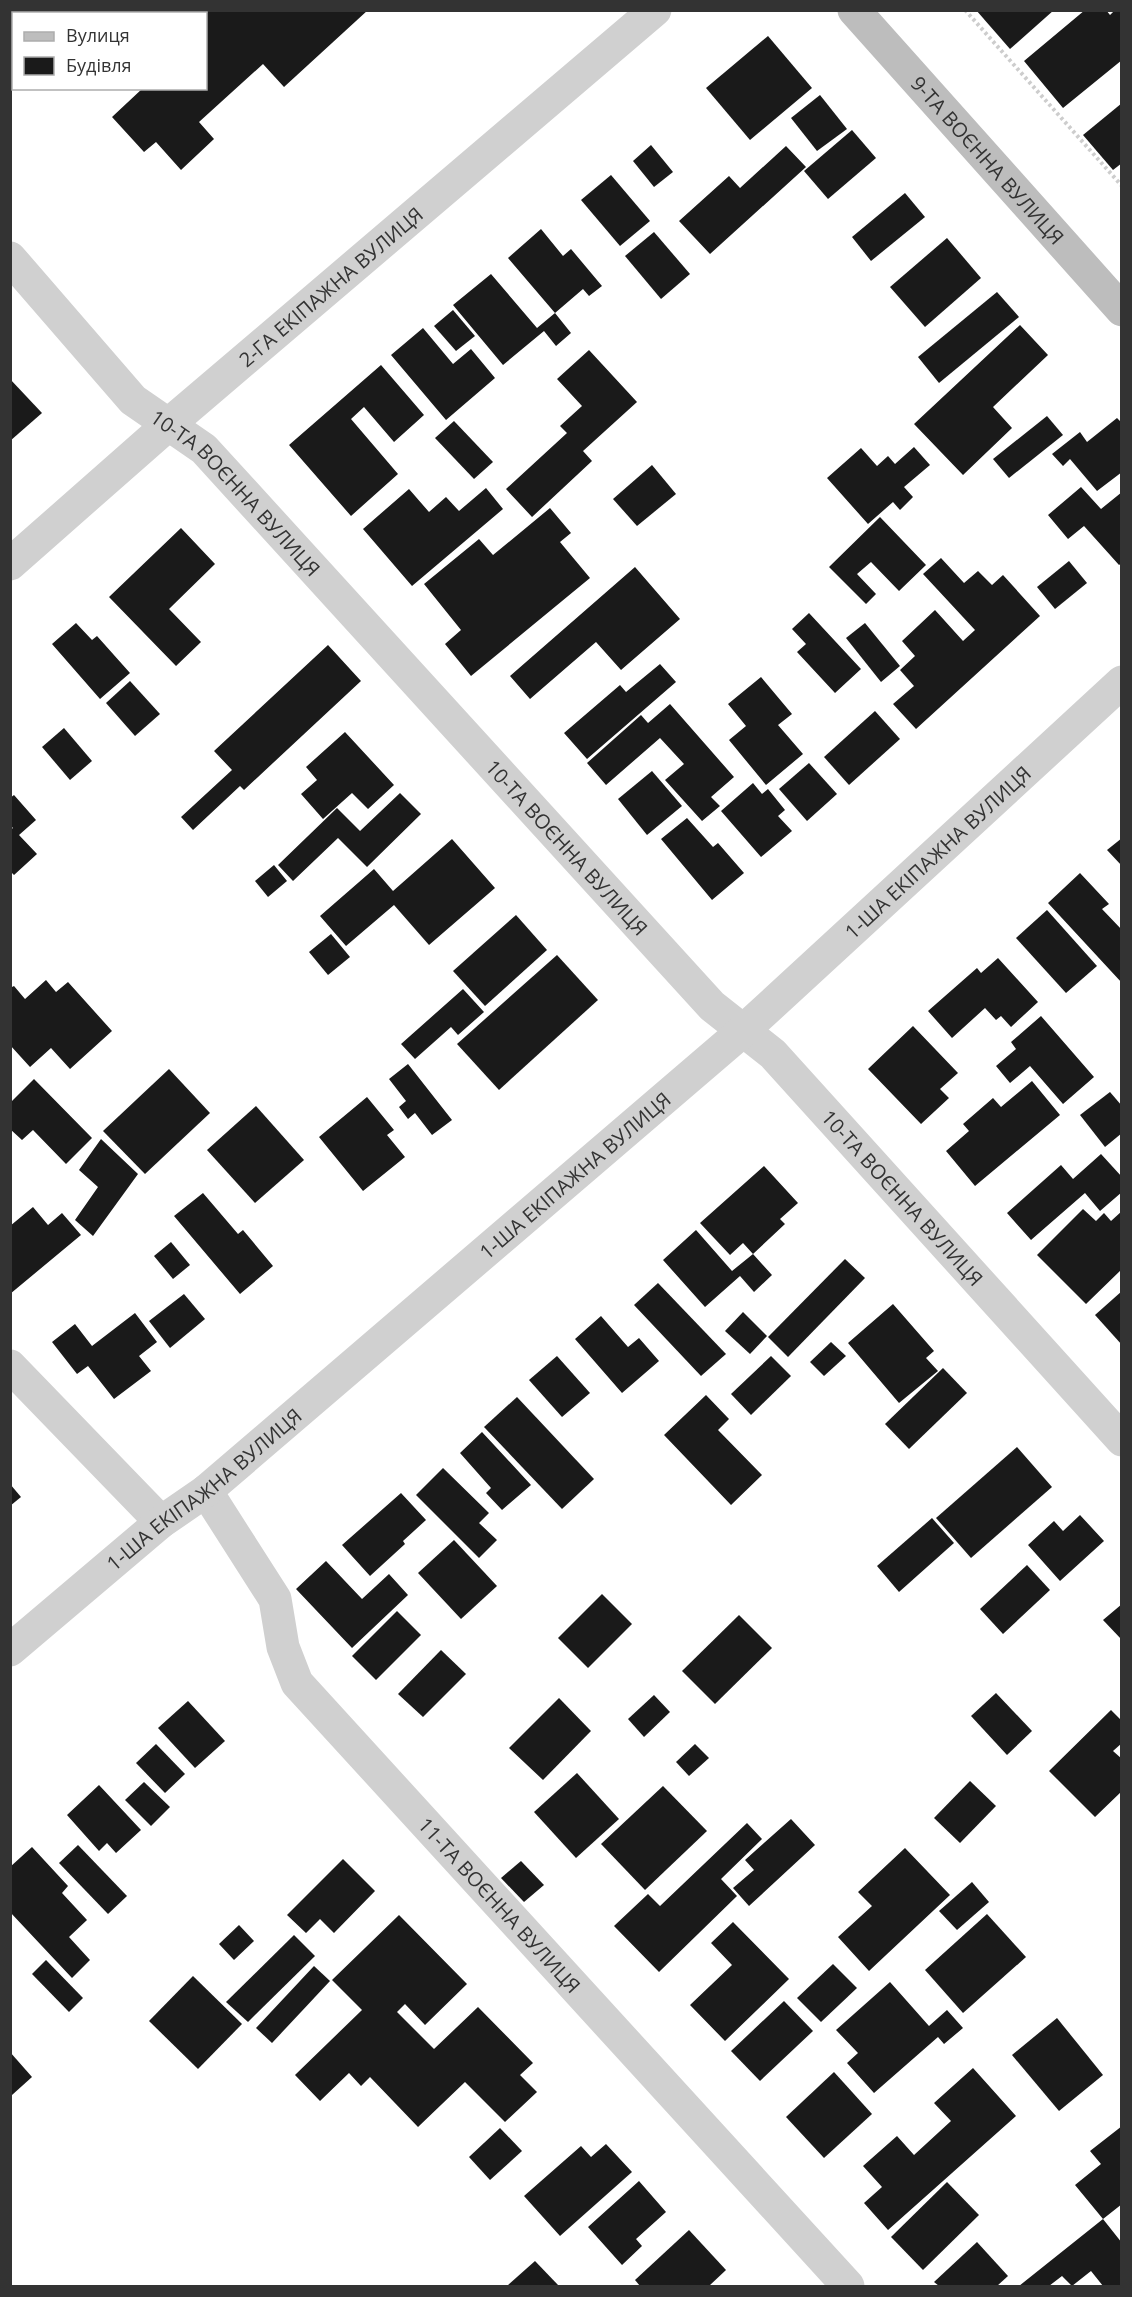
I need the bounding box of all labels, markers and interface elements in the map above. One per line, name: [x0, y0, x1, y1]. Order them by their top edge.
legend: [12, 12, 207, 90]
text: Вулиця: [66, 23, 130, 47]
text: Будівля: [66, 53, 132, 77]
street label: 9-ТА ВОЄННА ВУЛИЦЯ: [905, 70, 1070, 250]
street label: 2-ГА ЕКІПАЖНА ВУЛИЦЯ: [233, 200, 428, 372]
street label: 10-ТА ВОЄННА ВУЛИЦЯ: [146, 403, 327, 582]
street label: 10-ТА ВОЄННА ВУЛИЦЯ: [480, 754, 654, 941]
street label: 1-ША ЕКІПАЖНА ВУЛИЦЯ: [839, 759, 1036, 944]
street label: 1-ША ЕКІПАЖНА ВУЛИЦЯ: [473, 1086, 676, 1265]
street label: 10-ТА ВОЄННА ВУЛИЦЯ: [816, 1104, 989, 1291]
street label: 1-ША ЕКІПАЖНА ВУЛИЦЯ: [100, 1402, 307, 1576]
street label: 11-ТА ВОЄННА ВУЛИЦЯ: [413, 1811, 587, 1998]

